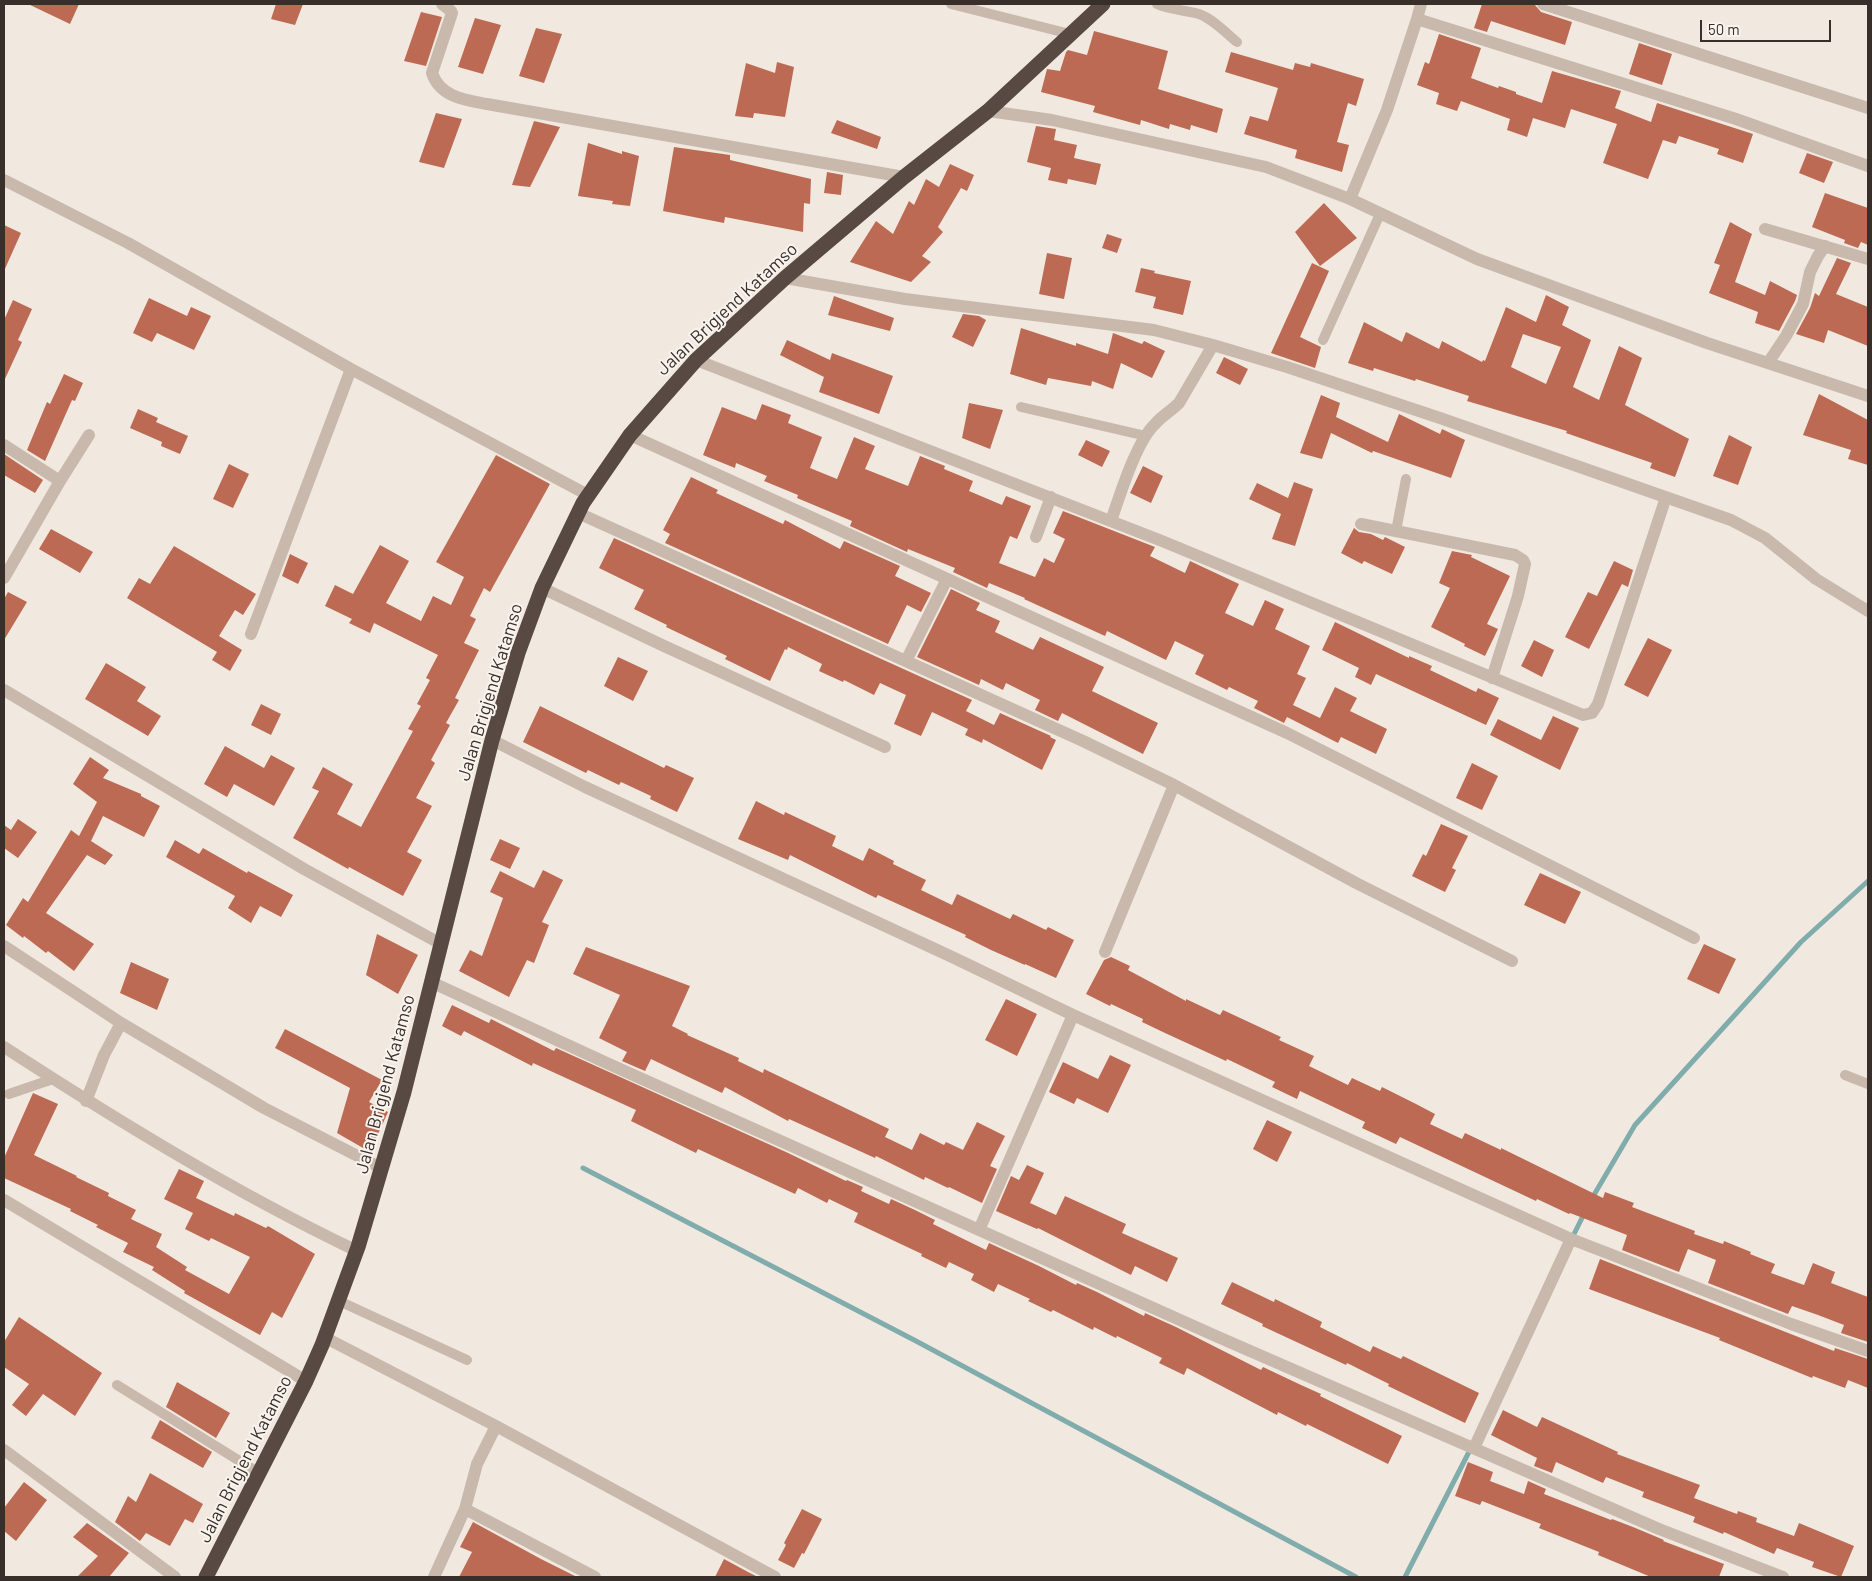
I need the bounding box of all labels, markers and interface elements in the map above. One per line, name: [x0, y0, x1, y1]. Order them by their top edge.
scale bar: [1702, 10, 1833, 42]
text: 50 m: [1708, 20, 1740, 38]
street label: Jalan Brigjend Katamso: [652, 238, 802, 380]
street label: Jalan Brigjend Katamso: [453, 601, 527, 783]
street label: Jalan Brigjend Katamso: [351, 992, 419, 1176]
street label: Jalan Brigjend Katamso: [193, 1372, 297, 1546]

